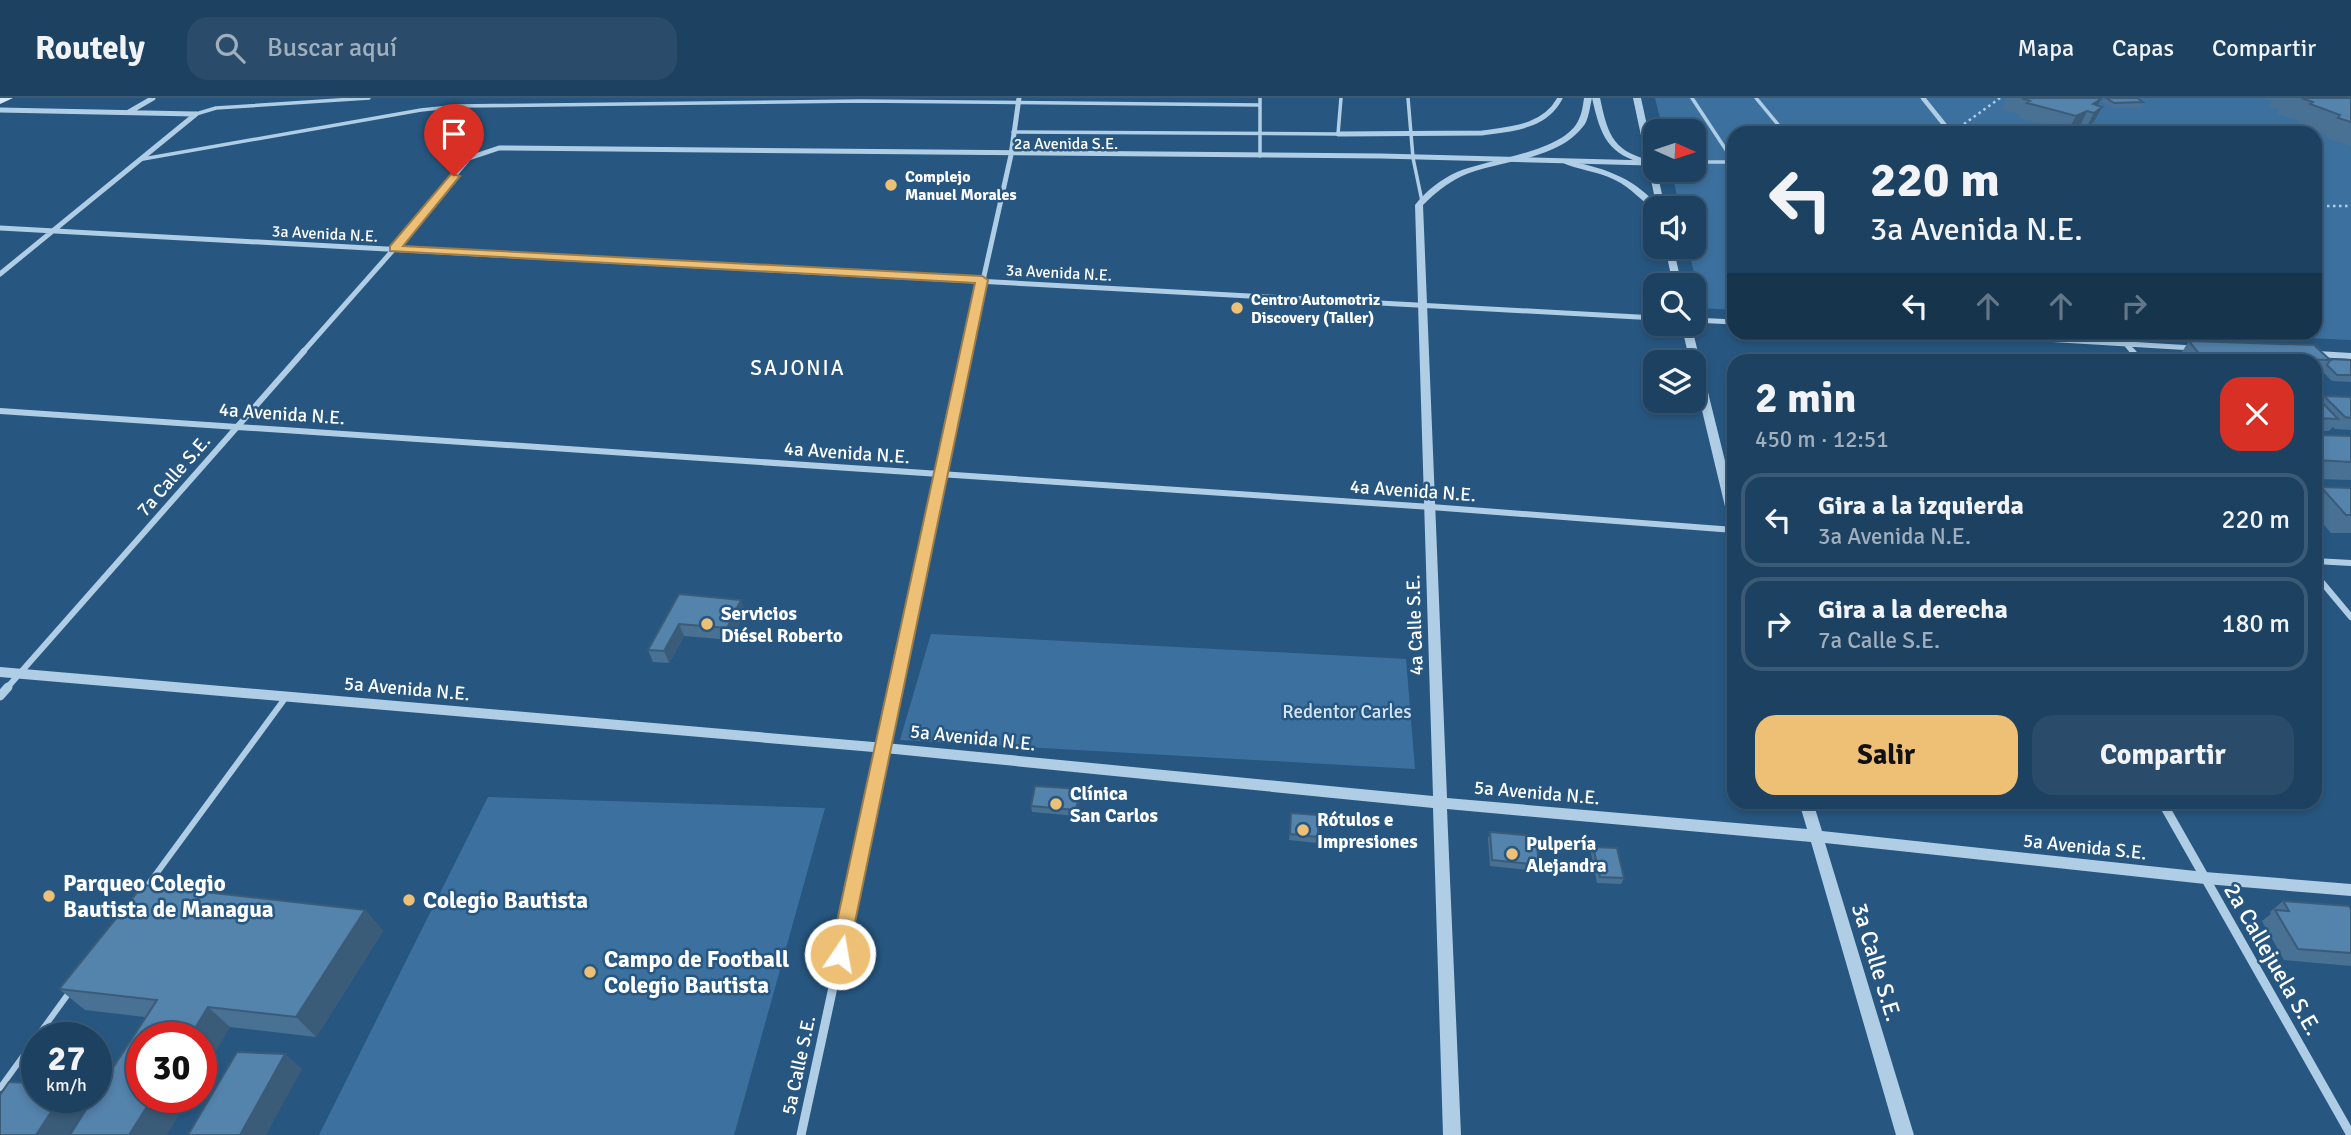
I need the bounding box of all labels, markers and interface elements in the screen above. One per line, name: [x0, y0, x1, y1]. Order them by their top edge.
search box: [187, 17, 677, 80]
text: Routely: [35, 28, 145, 69]
icon: search: [211, 29, 249, 67]
text: Buscar aquí: [267, 32, 397, 64]
text: Mapa: [2018, 33, 2074, 63]
text: Capas: [2112, 33, 2174, 63]
text: Compartir: [2212, 33, 2316, 63]
pin: [424, 104, 484, 176]
icon: arrive: [435, 115, 473, 153]
north arrow: [1643, 119, 1706, 182]
map controls: [1643, 119, 1706, 413]
street label: 2a Avenida S.E.: [1014, 134, 1118, 154]
text: 220 m: [1870, 150, 2000, 210]
icon: left: [1755, 154, 1846, 245]
place label: Complejo Manuel Morales: [905, 167, 1017, 205]
marker: Complejo Manuel Morales: [883, 177, 899, 193]
button: sound: [1643, 196, 1706, 259]
text: 3a Avenida N.E.: [1870, 210, 2083, 249]
street label: 3a Avenida N.E.: [271, 221, 379, 247]
street label: 3a Avenida N.E.: [1005, 260, 1113, 286]
button: search: [1643, 273, 1706, 336]
icon: left: [1896, 287, 1934, 325]
icon: ahead: [1969, 287, 2007, 325]
icon: ahead: [2042, 287, 2080, 325]
icon: right: [2115, 287, 2153, 325]
place label: Centro Automotriz Discovery (Taller): [1251, 290, 1380, 328]
marker: Centro Automotriz Discovery (Taller): [1229, 300, 1245, 316]
button: layers: [1643, 350, 1706, 413]
district label: SAJONIA: [750, 355, 846, 381]
text: 2 min: [1755, 373, 1856, 424]
button: close: [2220, 377, 2294, 451]
street label: 4a Avenida N.E.: [218, 398, 346, 430]
text: 450 m · 12:51: [1755, 425, 1889, 454]
street label: 7a Calle S.E.: [132, 430, 216, 522]
street label: 4a Avenida N.E.: [783, 437, 911, 469]
street label: 4a Avenida N.E.: [1349, 475, 1477, 507]
text: Gira a la izquierda: [1818, 490, 2024, 522]
icon: left: [1759, 501, 1797, 539]
text: 220 m: [2221, 504, 2290, 536]
text: 3a Avenida N.E.: [1818, 522, 1971, 551]
street label: 4a Calle S.E.: [1401, 574, 1429, 676]
text: Gira a la derecha: [1818, 594, 2008, 626]
place label: Servicios Diésel Roberto: [721, 602, 843, 648]
icon: right: [1759, 605, 1797, 643]
text: 180 m: [2221, 608, 2290, 640]
marker: Servicios Diésel Roberto: [699, 616, 715, 632]
text: 7a Calle S.E.: [1818, 626, 1940, 655]
street label: 5a Avenida N.E.: [343, 672, 471, 706]
park label: Redentor Carles: [1282, 700, 1412, 724]
button: Salir: [1755, 715, 2018, 795]
button: Compartir: [2032, 715, 2294, 795]
street label: 5a Avenida N.E.: [909, 719, 1037, 757]
street label: 5a Avenida N.E.: [1473, 776, 1601, 810]
place label: Clínica San Carlos: [1070, 782, 1158, 828]
marker: Clínica San Carlos: [1048, 796, 1064, 812]
place label: Rótulos e Impresiones: [1317, 808, 1418, 854]
marker: Rótulos e Impresiones: [1295, 822, 1311, 838]
street label: 5a Avenida S.E.: [2022, 829, 2148, 865]
place label: Pulpería Alejandra: [1526, 832, 1607, 878]
marker: Pulpería Alejandra: [1504, 846, 1520, 862]
place label: Parqueo Colegio Bautista de Managua: [63, 869, 274, 924]
street label: 2a Callejuela S.E.: [2217, 878, 2328, 1041]
place label: Colegio Bautista: [423, 886, 588, 915]
marker: Parqueo Colegio Bautista de Managua: [41, 888, 57, 904]
marker: Colegio Bautista: [401, 892, 417, 908]
street label: 3a Calle S.E.: [1845, 900, 1908, 1025]
position arrow: [803, 917, 877, 991]
place label: Campo de Football Colegio Bautista: [604, 945, 789, 1000]
marker: Campo de Football Colegio Bautista: [582, 964, 598, 980]
street label: 5a Calle S.E.: [777, 1013, 821, 1117]
speed limit sign: 30: [126, 1022, 217, 1113]
text: 27: [48, 1037, 85, 1080]
text: km/h: [46, 1074, 87, 1096]

